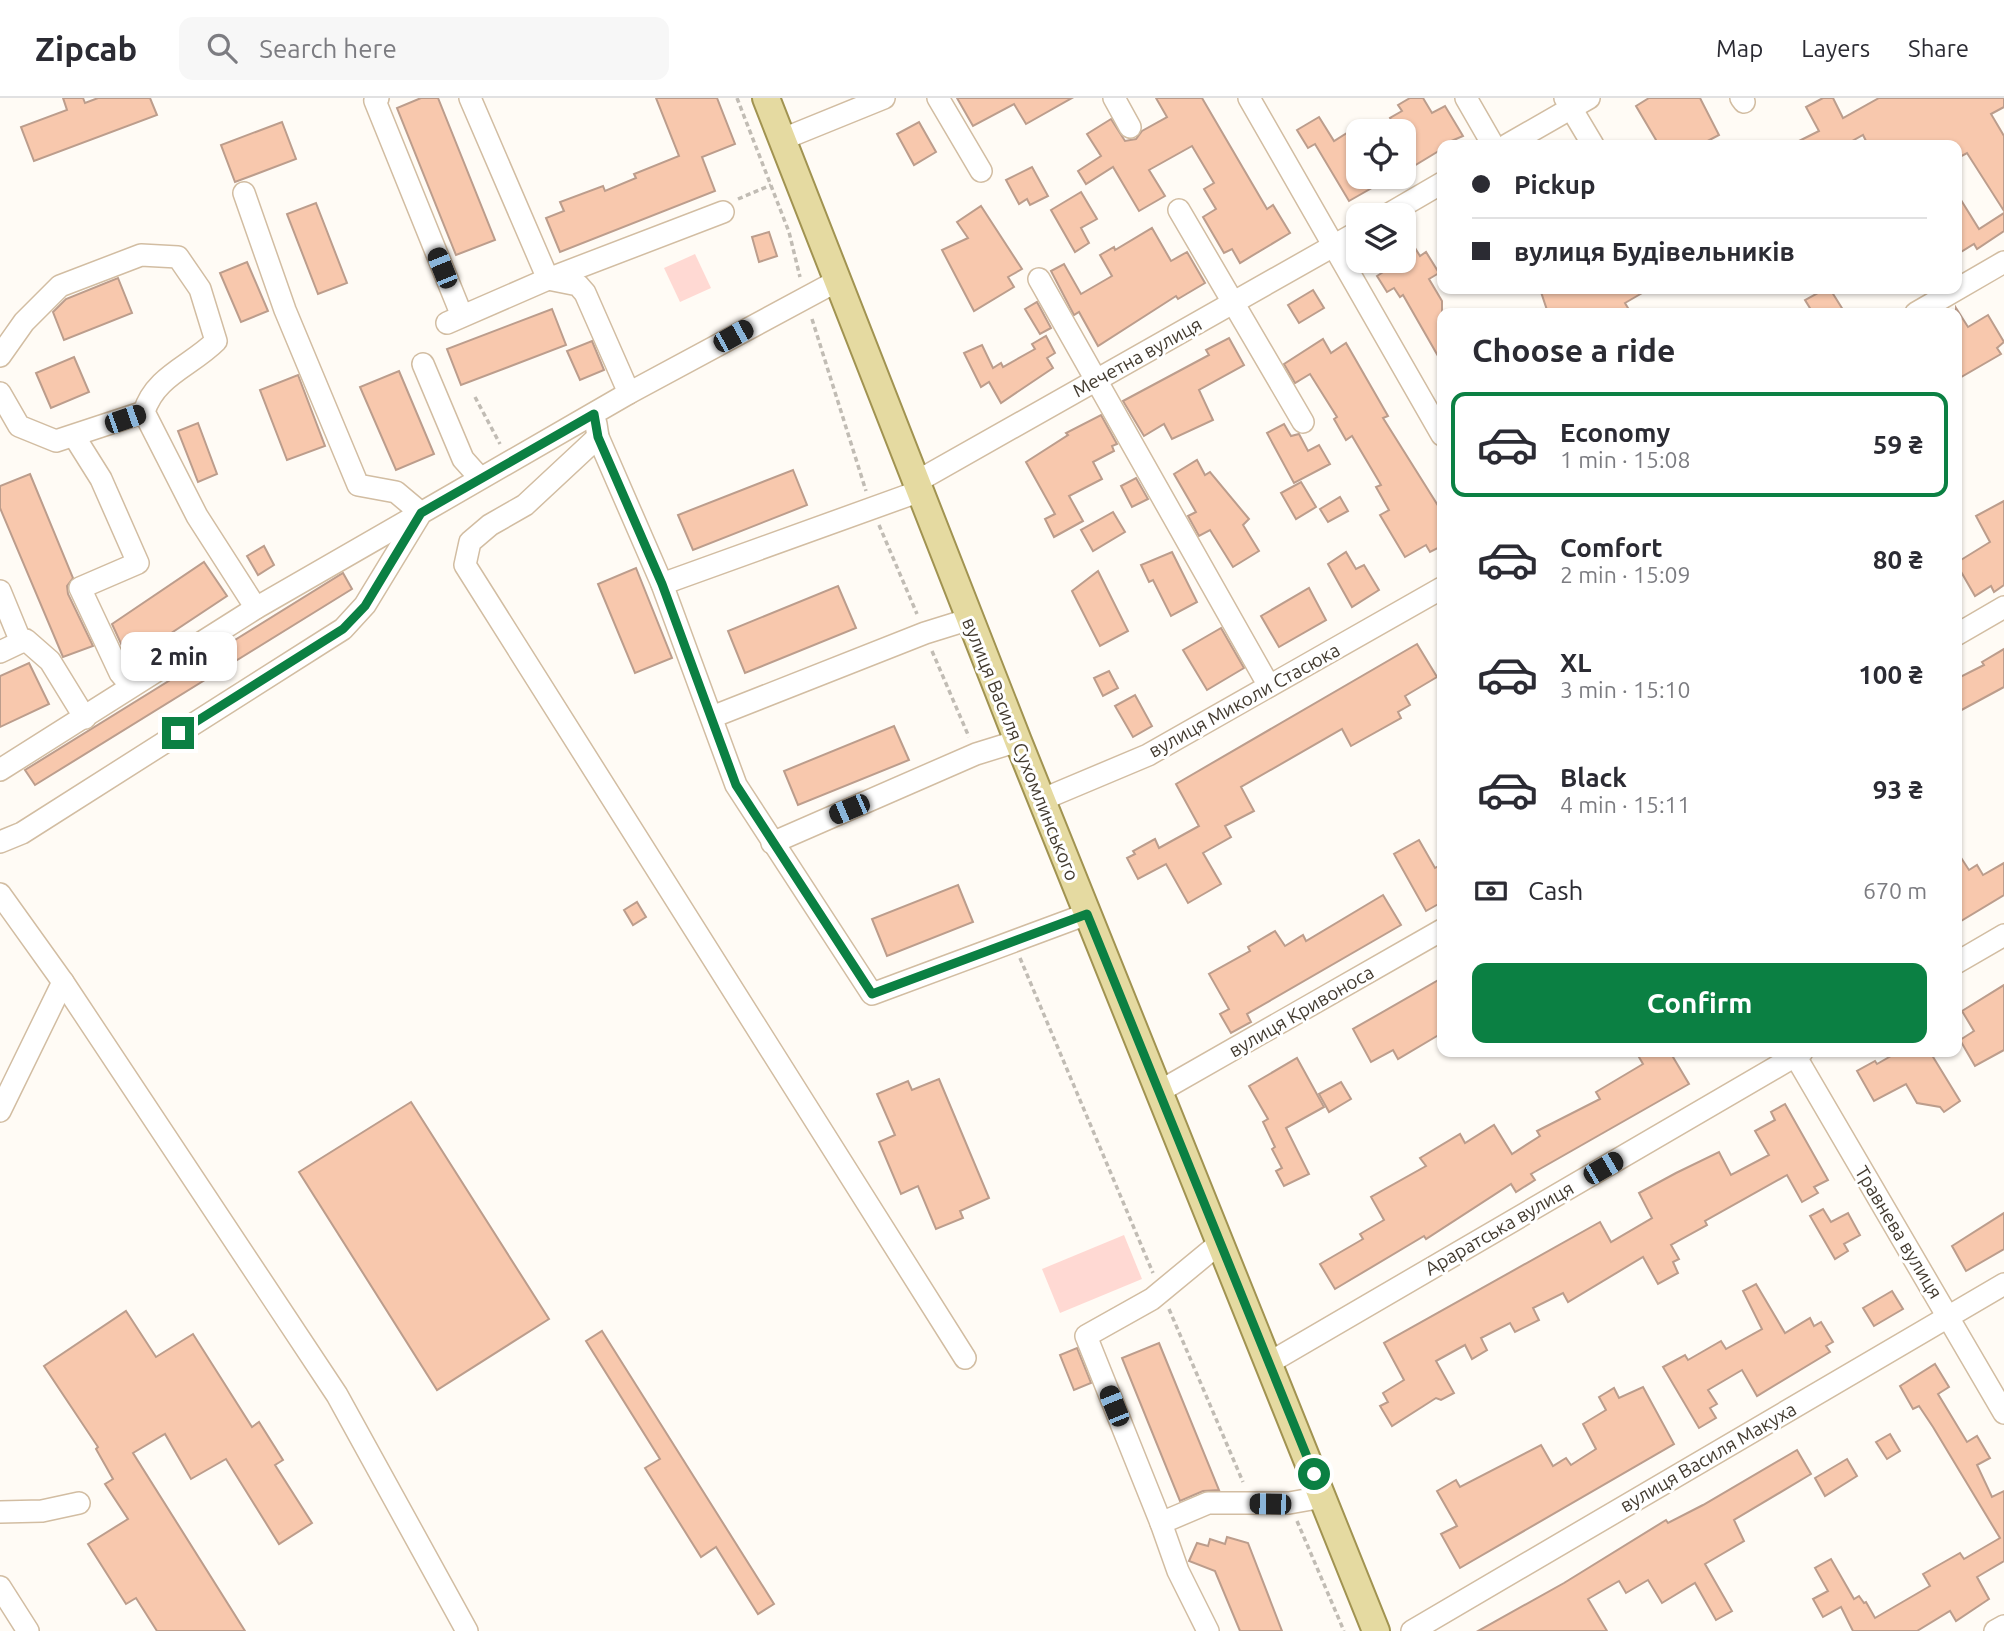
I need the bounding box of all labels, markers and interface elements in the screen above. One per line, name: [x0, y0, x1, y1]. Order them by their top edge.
search box: [179, 17, 669, 80]
icon: search: [203, 29, 241, 67]
text: Zipcab: [35, 30, 137, 67]
text: Search here: [259, 34, 397, 63]
text: Map: [1716, 35, 1763, 62]
text: Layers: [1801, 35, 1870, 62]
text: Share: [1908, 35, 1969, 62]
map controls: [1346, 119, 1416, 273]
button: locate: [1346, 119, 1416, 189]
text: Pickup: [1514, 170, 1596, 199]
button: layers: [1346, 203, 1416, 273]
text: вулиця Будівельників: [1514, 237, 1795, 266]
car: [425, 245, 460, 291]
street label: Мечетна вулиця: [1069, 312, 1205, 402]
car: [710, 317, 757, 355]
text: Choose a ride: [1472, 332, 1675, 368]
car: [102, 402, 149, 436]
icon: car: [1476, 413, 1539, 476]
text: Economy: [1560, 418, 1670, 447]
text: 59 ₴: [1873, 430, 1923, 459]
text: 1 min · 15:08: [1560, 447, 1691, 472]
icon: car: [1476, 528, 1539, 591]
text: Comfort: [1560, 533, 1663, 562]
text: 80 ₴: [1873, 545, 1923, 574]
text: 2 min · 15:09: [1560, 562, 1691, 587]
street label: вулиця Василя Сухомлинського: [958, 614, 1084, 884]
callout: 2 min: [120, 632, 236, 680]
street label: вулиця Миколи Стасюка: [1145, 638, 1343, 762]
icon: car: [1476, 643, 1539, 706]
text: 2 min: [150, 644, 208, 669]
text: XL: [1560, 648, 1591, 677]
text: 100 ₴: [1858, 660, 1923, 689]
text: 3 min · 15:10: [1560, 677, 1691, 702]
route end: [162, 717, 194, 749]
icon: car: [1476, 758, 1539, 821]
text: Black: [1560, 763, 1627, 792]
text: 93 ₴: [1873, 775, 1923, 804]
car: [826, 791, 873, 827]
text: 4 min · 15:11: [1560, 792, 1691, 817]
icon: cash: [1472, 872, 1510, 910]
text: Cash: [1528, 876, 1583, 905]
text: 670 m: [1863, 878, 1927, 903]
street label: вулиця Кривоноса: [1225, 961, 1377, 1061]
button: Confirm: [1472, 963, 1927, 1043]
car: [1580, 1148, 1627, 1188]
street label: Травнева вулиця: [1851, 1162, 1947, 1302]
street label: Араратська вулиця: [1421, 1176, 1577, 1280]
car: [1097, 1383, 1132, 1429]
street label: вулиця Василя Макуха: [1616, 1398, 1800, 1516]
route start: [1298, 1458, 1330, 1490]
car: [1249, 1493, 1292, 1515]

